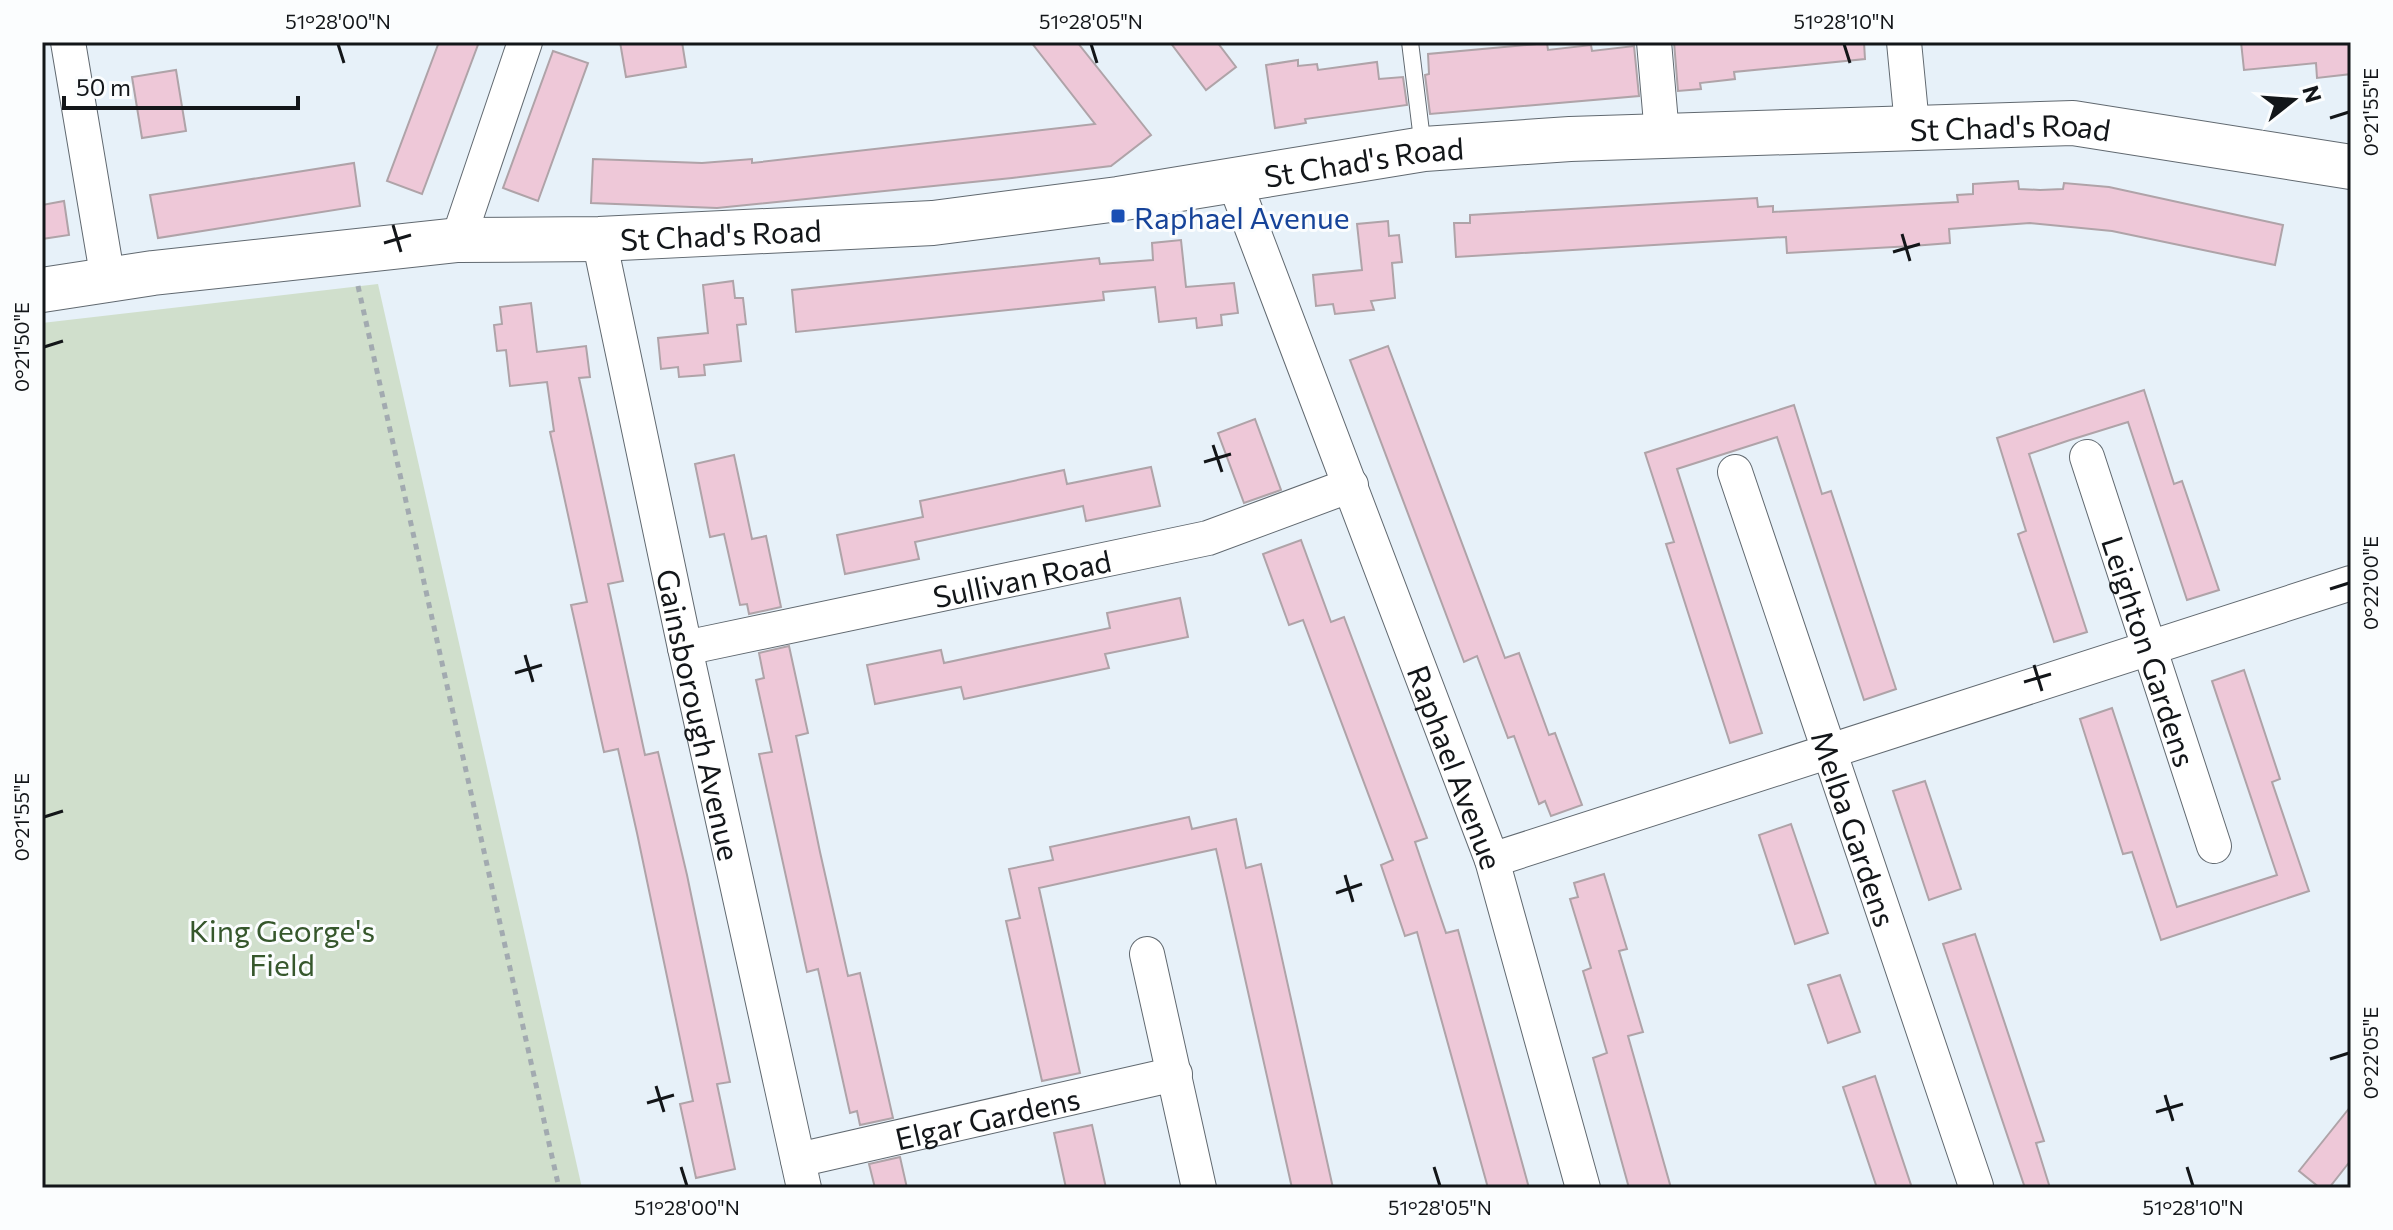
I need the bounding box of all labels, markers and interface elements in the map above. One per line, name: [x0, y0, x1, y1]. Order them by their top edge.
text: 51°28'00"N: [285, 9, 391, 33]
text: 51°28'05"N: [1039, 9, 1143, 33]
text: 51°28'10"N: [1794, 9, 1894, 33]
scale bar: [64, 60, 298, 110]
north arrow: [2253, 60, 2333, 140]
text: 0°21'55"E: [2358, 68, 2382, 156]
text: 50 m: [76, 72, 131, 101]
text: N: [2297, 82, 2328, 106]
street label: St Chad's Road: [1909, 104, 2114, 147]
street label: St Chad's Road: [1261, 128, 1465, 193]
place label: Raphael Avenue: [1134, 198, 1350, 235]
marker: Raphael Avenue: [1109, 207, 1127, 225]
street label: St Chad's Road: [619, 210, 822, 256]
text: 0°21'50"E: [9, 302, 33, 392]
street label: Leighton Gardens: [2095, 531, 2205, 771]
text: 0°22'00"E: [2358, 536, 2382, 630]
street label: Sullivan Road: [929, 540, 1114, 614]
street label: Gainsborough Avenue: [650, 565, 750, 864]
street label: Raphael Avenue: [1401, 660, 1512, 873]
street label: Melba Gardens: [1805, 725, 1905, 931]
text: 0°21'55"E: [9, 773, 33, 861]
park label: King George's Field: [189, 911, 375, 982]
text: 0°22'05"E: [2358, 1007, 2382, 1099]
street label: Elgar Gardens: [891, 1078, 1083, 1156]
text: 51°28'00"N: [634, 1195, 740, 1219]
text: 51°28'05"N: [1388, 1195, 1492, 1219]
text: 51°28'10"N: [2143, 1195, 2243, 1219]

